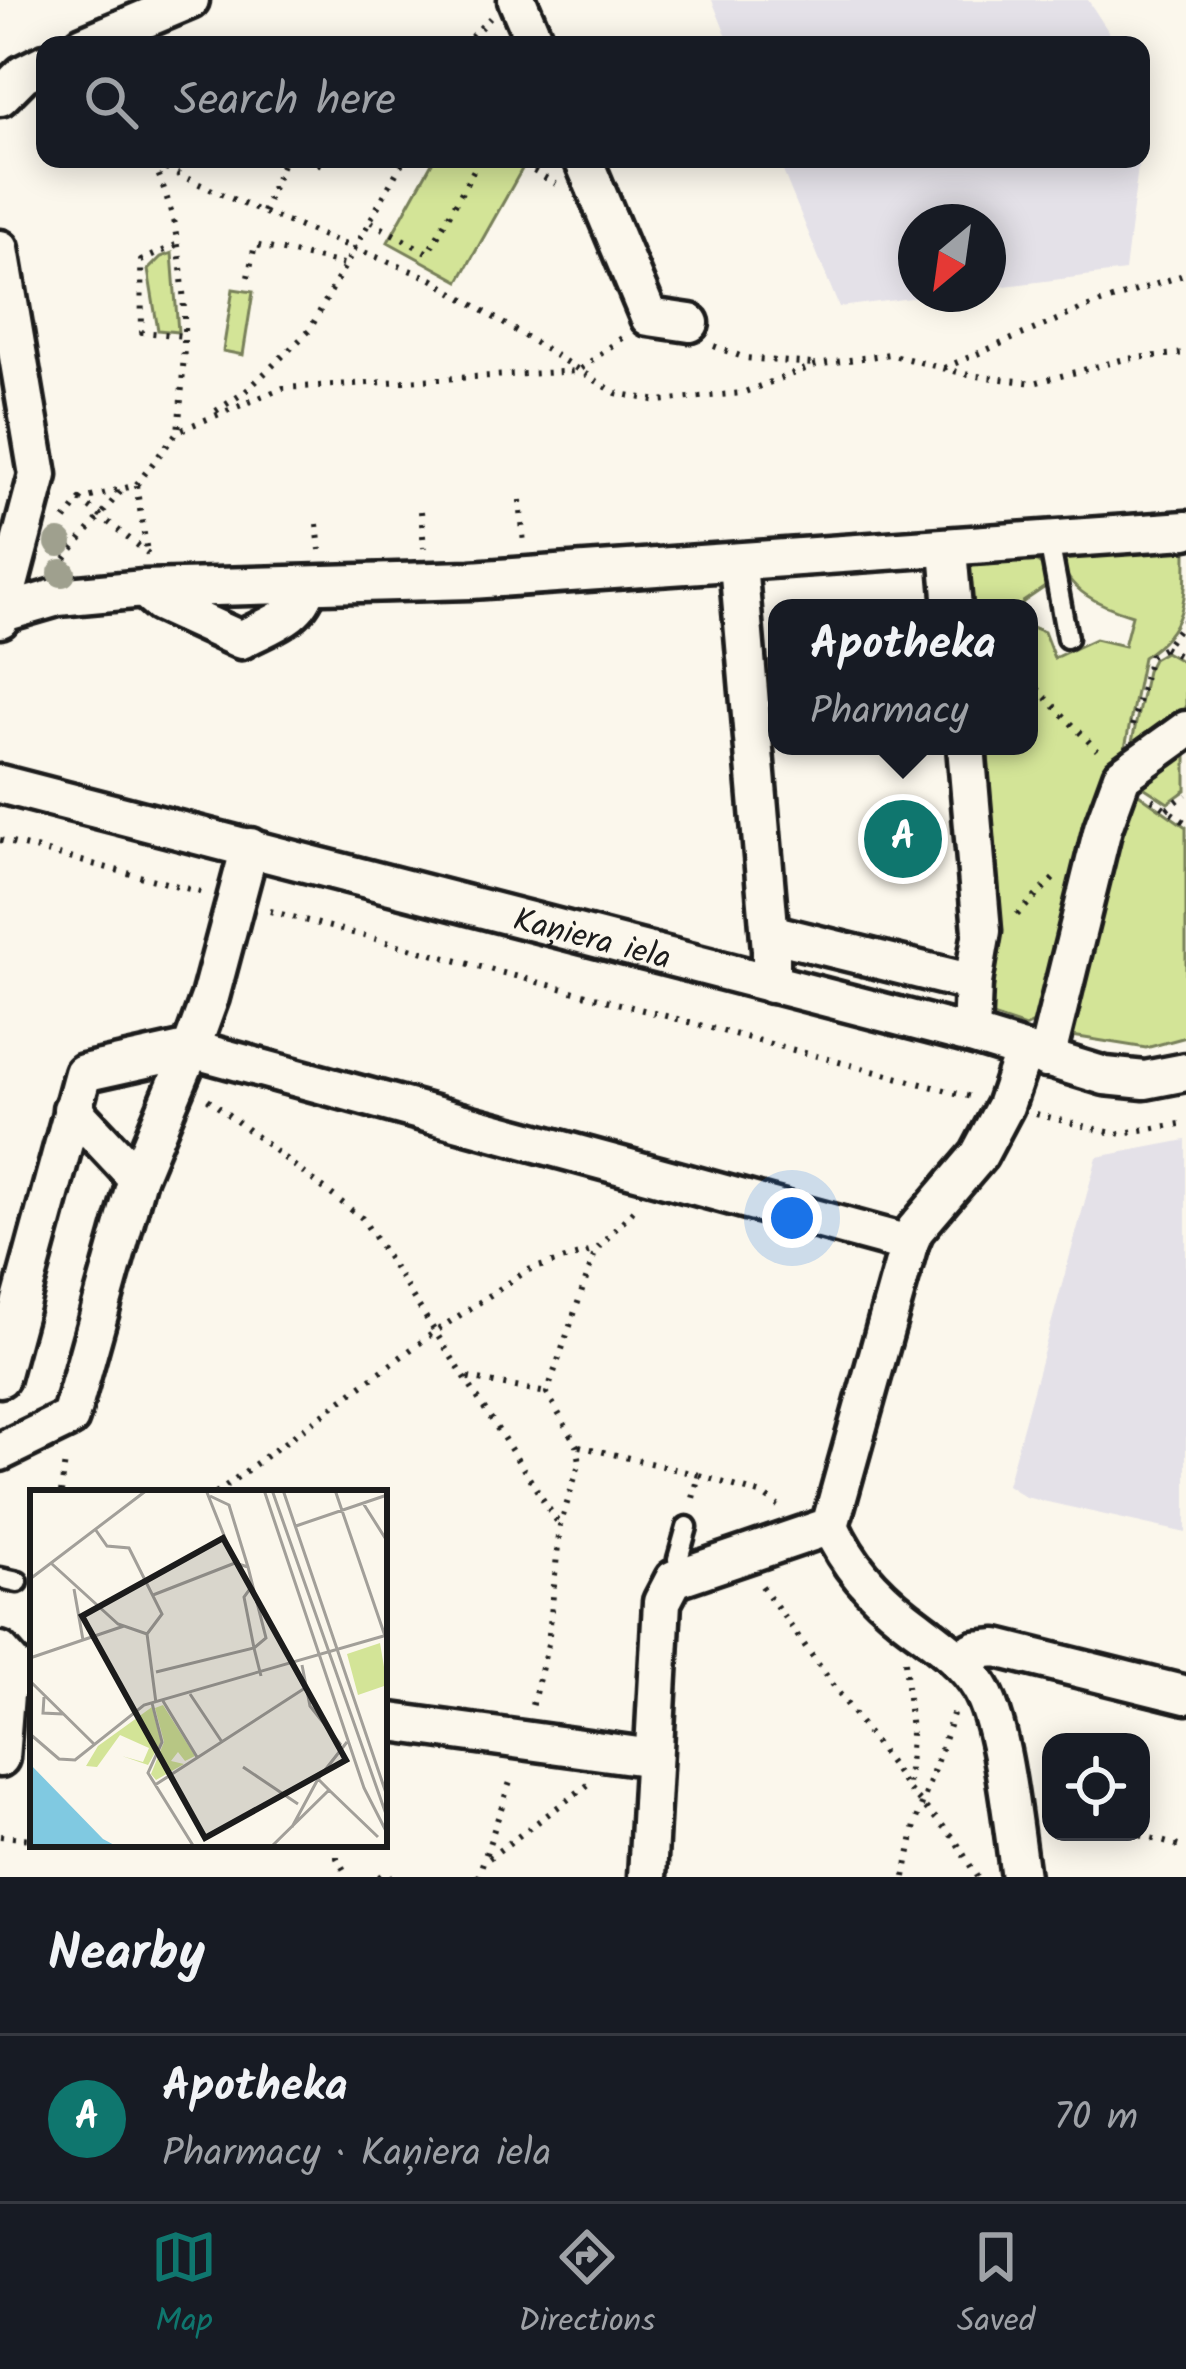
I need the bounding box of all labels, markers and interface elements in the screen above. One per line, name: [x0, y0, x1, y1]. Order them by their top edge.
search box: [36, 36, 1150, 168]
text: Search here: [174, 66, 396, 138]
icon: search: [78, 69, 144, 135]
north arrow: [898, 204, 1006, 312]
popup: [768, 599, 1038, 755]
text: Apotheka: [810, 610, 996, 682]
text: Pharmacy: [810, 682, 968, 744]
pin: A: [864, 794, 942, 884]
street label: Kaņiera iela: [507, 895, 676, 986]
your location: [762, 1188, 822, 1248]
inset map: [30, 1490, 387, 1847]
map controls: [1042, 1733, 1150, 1841]
button: locate: [1042, 1733, 1150, 1841]
text: Nearby: [48, 1915, 205, 1996]
text: Apotheka: [162, 2052, 348, 2124]
text: A: [75, 2088, 99, 2150]
text: 70 m: [1054, 2088, 1138, 2150]
text: Pharmacy · Kaņiera iela: [162, 2124, 551, 2186]
tab: Map: [151, 2224, 217, 2349]
tab: Directions: [518, 2224, 655, 2349]
tab: Saved: [957, 2224, 1035, 2349]

